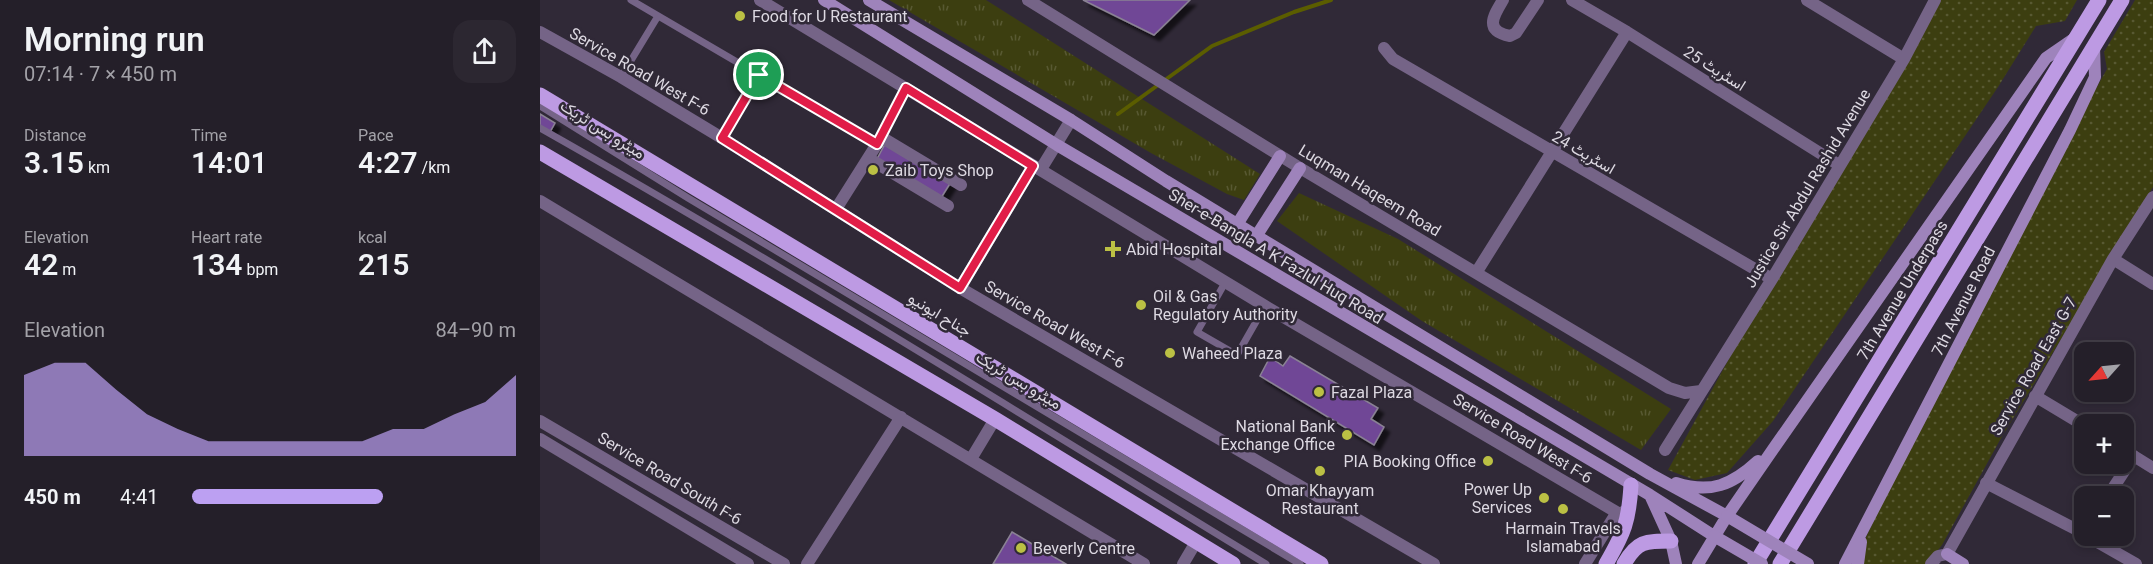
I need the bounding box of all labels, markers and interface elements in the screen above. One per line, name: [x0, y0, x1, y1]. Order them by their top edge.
place label: Food for U Restaurant: [752, 7, 908, 26]
marker: Food for U Restaurant: [733, 9, 747, 23]
text: Morning run: [24, 20, 205, 59]
button: share: [453, 20, 516, 83]
street label: Service Road West F-6: [566, 23, 713, 119]
street label: اسٹریٹ 25: [1680, 42, 1749, 96]
pin: [733, 49, 784, 100]
icon: arrive: [742, 58, 775, 91]
text: 07:14 · 7 × 450 m: [24, 62, 177, 86]
street label: Justice Sir Abdul Rashid Avenue: [1740, 85, 1874, 291]
street label: میٹرو بس ٹریک: [556, 96, 649, 164]
text: Distance: [24, 126, 86, 145]
text: Time: [191, 126, 227, 145]
text: Pace: [358, 126, 394, 145]
street label: اسٹریٹ 24: [1548, 127, 1619, 179]
street label: Luqman Haqeem Road: [1295, 140, 1444, 240]
text: 3.15: [24, 145, 84, 180]
text: 14:01: [191, 145, 268, 180]
text: 4:27: [358, 145, 418, 180]
text: km: [84, 158, 110, 177]
text: /km: [418, 158, 450, 177]
place label: Zaib Toys Shop: [885, 161, 994, 180]
marker: Zaib Toys Shop: [866, 163, 880, 177]
street label: Sher-e-Bangla A K Fazlul Huq Road: [1165, 185, 1386, 328]
street label: 7th Avenue Underpass: [1853, 217, 1952, 364]
text: Elevation: [24, 228, 89, 247]
text: Heart rate: [191, 228, 262, 247]
text: kcal: [358, 228, 387, 247]
marker: Abid Hospital: [1104, 240, 1122, 258]
place label: Abid Hospital: [1126, 240, 1222, 259]
street label: 7th Avenue Road: [1928, 243, 1999, 359]
text: 42: [24, 247, 58, 282]
text: 134: [191, 247, 242, 282]
text: 215: [358, 247, 409, 282]
text: m: [58, 260, 76, 279]
text: bpm: [242, 260, 278, 279]
street label: Service Road West F-6: [981, 276, 1128, 372]
place label: Oil & Gas Regulatory Authority: [1153, 287, 1298, 324]
street label: جناح ایونیو: [904, 288, 975, 342]
street label: Service Road East G-7: [1986, 294, 2081, 439]
marker: Oil & Gas Regulatory Authority: [1134, 298, 1148, 312]
text: Elevation: [24, 318, 105, 342]
text: 84–90 m: [435, 318, 516, 342]
north arrow: [2074, 342, 2134, 402]
map controls: [2074, 342, 2134, 546]
place label: Waheed Plaza: [1182, 344, 1283, 363]
marker: Waheed Plaza: [1163, 346, 1177, 360]
street label: میٹرو بس ٹریک: [972, 348, 1065, 414]
place label: Fazal Plaza: [1331, 383, 1412, 402]
marker: Fazal Plaza: [1312, 385, 1326, 399]
street label: Service Road West F-6: [1450, 389, 1596, 487]
button: +: [2074, 414, 2134, 474]
place label: National Bank Exchange Office: [1220, 417, 1336, 454]
street label: Service Road South F-6: [594, 428, 745, 529]
marker: National Bank Exchange Office: [1340, 428, 1354, 442]
place label: PIA Booking Office: [1343, 452, 1476, 471]
marker: PIA Booking Office: [1481, 454, 1495, 468]
marker: Omar Khayyam Restaurant: [1313, 464, 1327, 478]
place label: Power Up Services: [1464, 480, 1532, 517]
place label: Omar Khayyam Restaurant: [1266, 481, 1374, 518]
text: 450 m: [24, 485, 81, 509]
text: 4:41: [120, 485, 159, 509]
button: −: [2074, 486, 2134, 546]
marker: Power Up Services: [1537, 491, 1551, 505]
marker: Harmain Travels Islamabad: [1556, 502, 1570, 516]
place label: Harmain Travels Islamabad: [1505, 519, 1621, 556]
place label: Beverly Centre: [1033, 539, 1135, 558]
marker: Beverly Centre: [1014, 541, 1028, 555]

